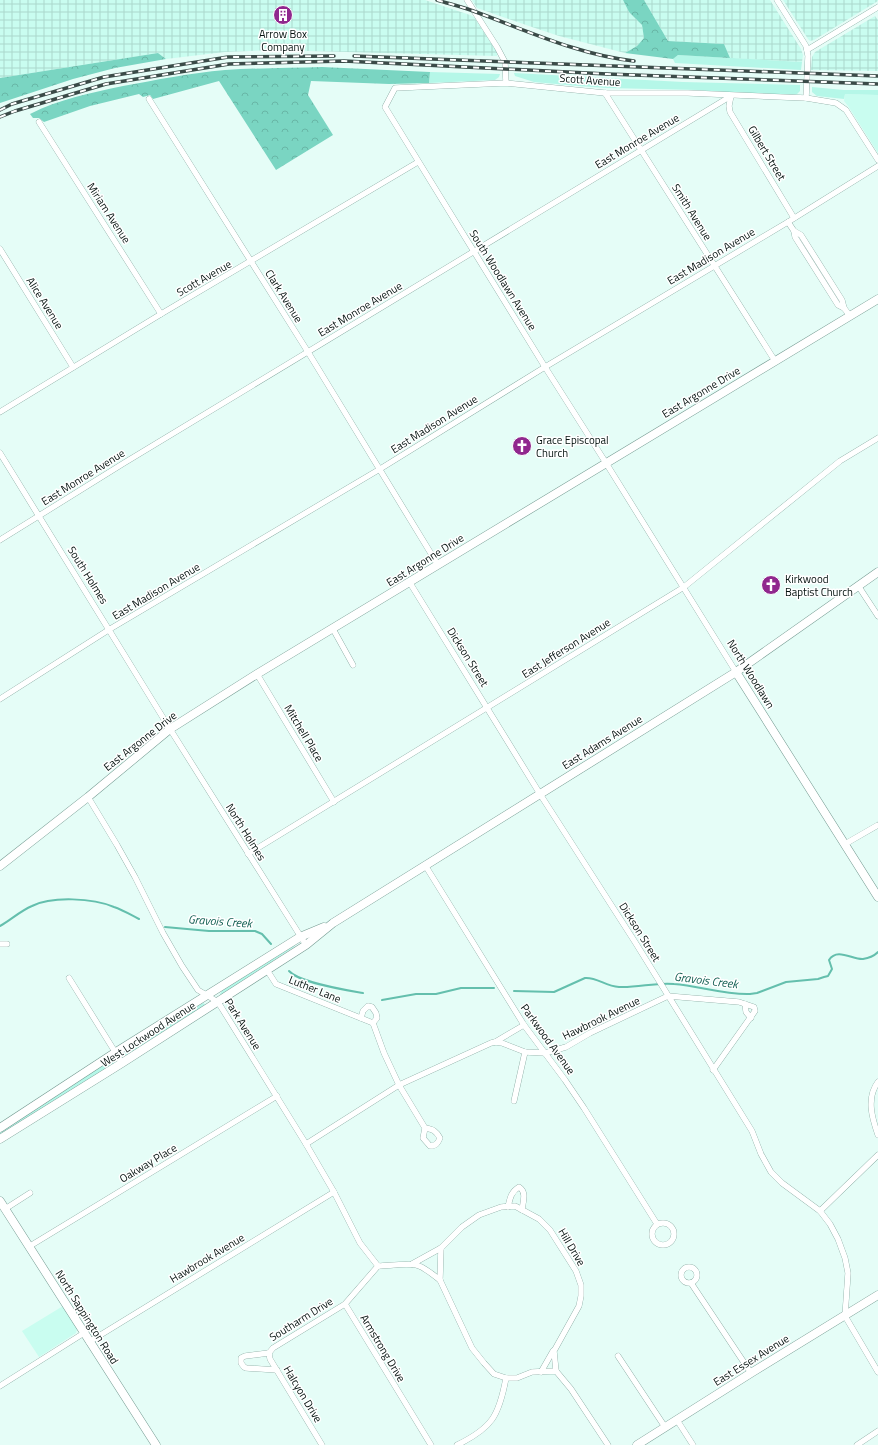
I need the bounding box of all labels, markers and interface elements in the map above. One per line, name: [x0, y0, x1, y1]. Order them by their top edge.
building icon: Arrow Box Company: [272, 4, 294, 26]
place label: Arrow Box Company: [259, 26, 307, 55]
street label: Scott Avenue: [559, 70, 621, 90]
street label: East Monroe Avenue: [592, 109, 683, 173]
street label: Gilbert Street: [744, 123, 790, 184]
street label: Miriam Avenue: [83, 180, 135, 247]
street label: Smith Avenue: [668, 181, 716, 244]
street label: East Madison Avenue: [664, 223, 758, 289]
street label: South Woodlawn Avenue: [465, 227, 541, 334]
street label: Scott Avenue: [174, 256, 235, 300]
street label: Clark Avenue: [261, 266, 307, 326]
street label: Alice Avenue: [23, 274, 68, 332]
street label: East Monroe Avenue: [315, 277, 406, 341]
street label: East Argonne Drive: [659, 362, 743, 422]
street label: East Madison Avenue: [388, 391, 481, 457]
place label: Grace Episcopal Church: [536, 432, 609, 461]
church icon: Grace Episcopal Church: [511, 435, 533, 457]
street label: East Monroe Avenue: [38, 445, 128, 509]
street label: East Argonne Drive: [383, 530, 467, 590]
street label: South Holmes: [64, 543, 112, 607]
street label: East Madison Avenue: [109, 558, 203, 624]
place label: Kirkwood Baptist Church: [785, 571, 853, 600]
church icon: Kirkwood Baptist Church: [760, 574, 782, 596]
street label: East Jefferson Avenue: [519, 614, 614, 682]
street label: Dickson Street: [443, 624, 493, 690]
street label: North Woodlawn: [723, 636, 779, 712]
street label: Mitchell Place: [281, 701, 328, 765]
street label: East Argonne Drive: [100, 707, 180, 775]
street label: East Adams Avenue: [559, 711, 646, 773]
street label: North Holmes: [222, 800, 270, 864]
street label: Dickson Street: [615, 899, 665, 965]
water label: Gravois Creek: [187, 909, 254, 933]
water label: Gravois Creek: [673, 967, 741, 994]
street label: Luther Lane: [287, 971, 344, 1007]
street label: Hawbrook Avenue: [560, 992, 643, 1044]
street label: Park Avenue: [221, 995, 265, 1053]
street label: West Lockwood Avenue: [97, 997, 199, 1071]
street label: Parkwood Avenue: [517, 1000, 579, 1078]
street label: Oakway Place: [116, 1139, 180, 1186]
street label: Hill Drive: [554, 1225, 590, 1269]
street label: Hawbrook Avenue: [167, 1229, 248, 1287]
street label: North Sappington Road: [52, 1267, 123, 1367]
street label: Southarm Drive: [266, 1293, 336, 1345]
street label: Armstrong Drive: [357, 1311, 410, 1385]
street label: East Essex Avenue: [710, 1330, 792, 1390]
street label: Halcyon Drive: [280, 1363, 326, 1426]

